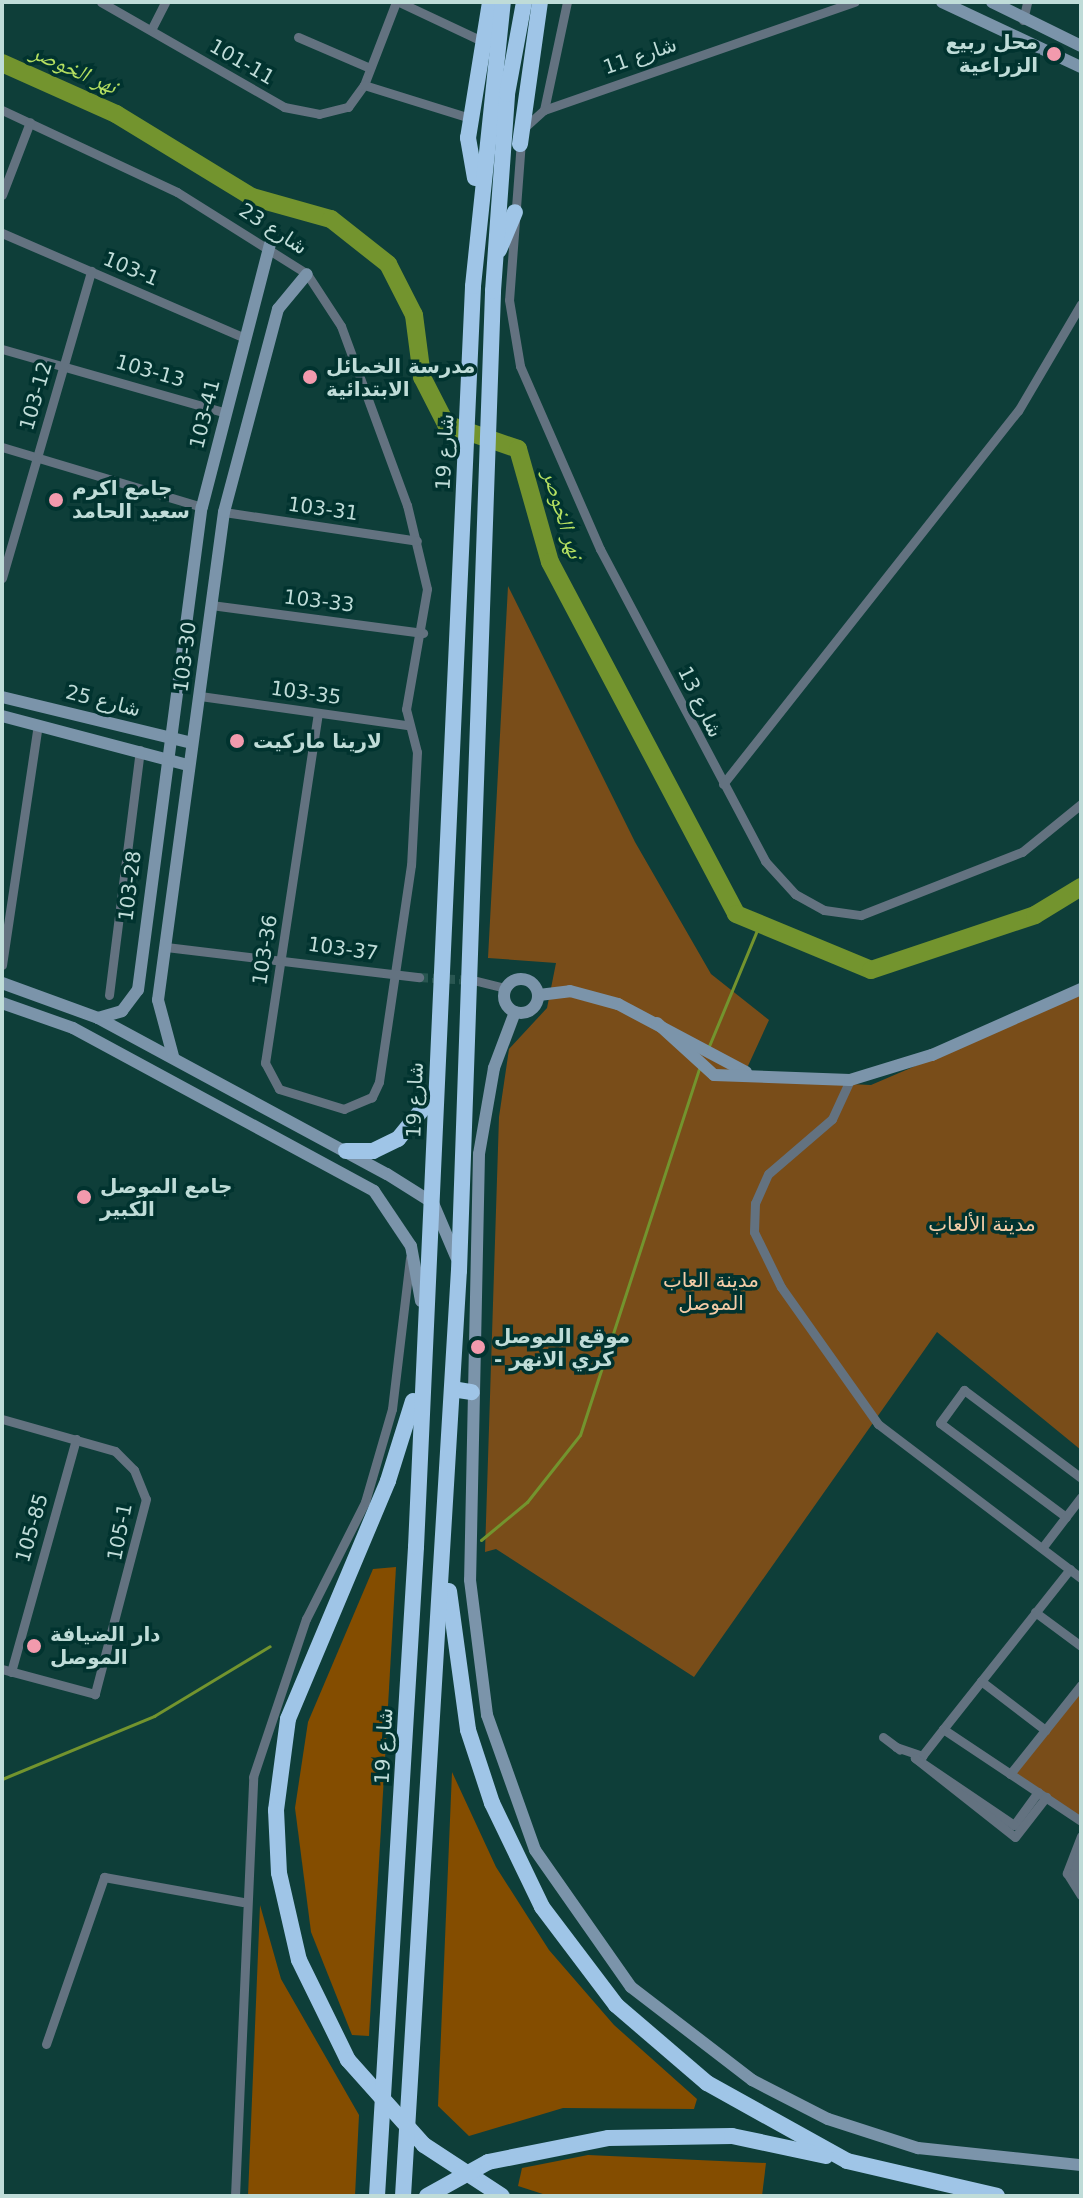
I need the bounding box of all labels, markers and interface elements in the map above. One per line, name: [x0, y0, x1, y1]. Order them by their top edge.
place label: محل ربيع الزراعية: [946, 30, 1038, 77]
street label: شارع 11: [600, 32, 680, 80]
street label: 101-11: [205, 34, 279, 90]
water label: نهر الخوصر: [27, 38, 121, 100]
marker: محل ربيع الزراعية: [1045, 45, 1063, 63]
street label: شارع 23: [234, 198, 312, 260]
street label: 103-1: [100, 247, 162, 291]
street label: 103-13: [113, 350, 187, 392]
place label: مدرسة الخمائل الابتدائية: [326, 354, 475, 401]
street label: 103-12: [15, 359, 57, 433]
marker: مدرسة الخمائل الابتدائية: [301, 368, 319, 386]
street label: 103-41: [185, 377, 225, 451]
street label: شارع 19: [431, 413, 459, 491]
water label: نهر الخوصر: [537, 466, 589, 562]
place label: جامع اكرم سعيد الحامد: [72, 476, 190, 523]
marker: جامع اكرم سعيد الحامد: [47, 491, 65, 509]
street label: 103-31: [286, 492, 360, 526]
street label: 103-33: [282, 585, 356, 617]
street label: 103-30: [169, 620, 201, 694]
street label: شارع 13: [673, 662, 727, 742]
street label: 103-35: [269, 676, 343, 710]
street label: شارع 25: [63, 680, 143, 722]
place label: لارينا ماركيت: [253, 729, 382, 753]
marker: لارينا ماركيت: [228, 732, 246, 750]
street label: 103-28: [114, 849, 146, 923]
street label: 103-36: [248, 913, 282, 987]
street label: 103-37: [306, 932, 380, 966]
street label: شارع 19: [402, 1061, 428, 1139]
place label: جامع الموصل الكبير: [100, 1174, 232, 1221]
marker: جامع الموصل الكبير: [75, 1188, 93, 1206]
park label: مدينة الألعاب: [928, 1212, 1036, 1236]
park label: مدينة العاب الموصل: [663, 1268, 759, 1315]
place label: موقع الموصل - كري الانهر: [494, 1324, 630, 1371]
marker: موقع الموصل - كري الانهر: [469, 1338, 487, 1356]
street label: 105-85: [11, 1491, 53, 1565]
street label: 105-1: [103, 1501, 137, 1563]
place label: دار الضيافة الموصل: [50, 1622, 161, 1669]
marker: دار الضيافة الموصل: [25, 1637, 43, 1655]
street label: شارع 19: [370, 1707, 398, 1785]

